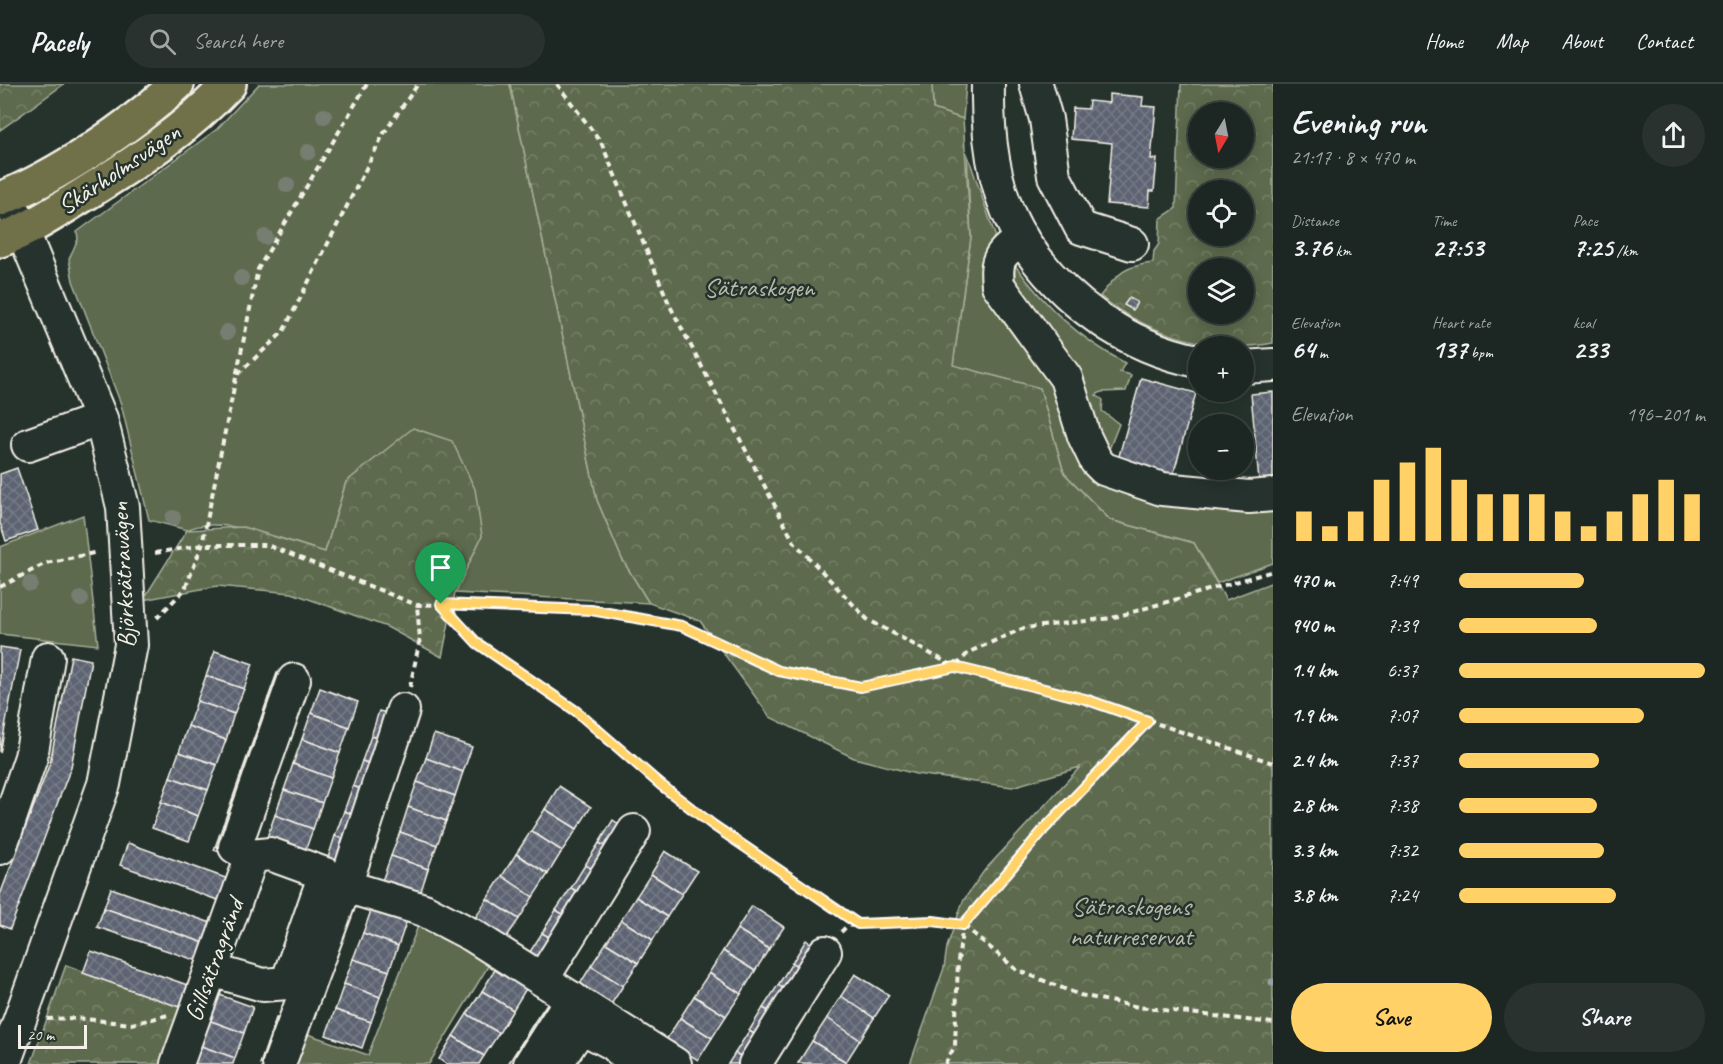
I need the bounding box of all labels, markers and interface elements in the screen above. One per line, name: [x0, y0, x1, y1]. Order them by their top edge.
search box: [125, 14, 545, 68]
text: Pacely: [30, 24, 89, 59]
icon: search: [146, 25, 179, 58]
text: Search here: [194, 27, 283, 55]
text: Home: [1425, 28, 1463, 54]
text: Map: [1496, 28, 1528, 54]
text: About: [1561, 28, 1603, 54]
text: Contact: [1636, 28, 1693, 54]
text: Evening run: [1291, 101, 1426, 143]
north arrow: [1188, 102, 1254, 168]
map controls: [1188, 102, 1254, 480]
button: share: [1642, 104, 1705, 167]
street label: Skärholmsvägen: [51, 116, 187, 222]
text: 21:17 · 8 × 470 m: [1291, 145, 1415, 170]
button: locate: [1188, 180, 1254, 246]
text: Distance: [1291, 211, 1339, 231]
text: Time: [1432, 211, 1456, 231]
text: Pace: [1573, 211, 1598, 231]
text: 3.76: [1291, 231, 1332, 264]
text: 27:53: [1432, 231, 1483, 264]
text: 7:25: [1573, 231, 1613, 264]
text: km: [1332, 241, 1351, 261]
text: /km: [1613, 241, 1638, 261]
button: layers: [1188, 258, 1254, 324]
park label: Sätraskogen: [704, 271, 815, 304]
text: Elevation: [1291, 313, 1340, 333]
text: Heart rate: [1432, 313, 1490, 333]
text: kcal: [1573, 313, 1594, 333]
text: 64: [1291, 333, 1315, 366]
text: 137: [1432, 333, 1467, 366]
text: 233: [1573, 333, 1608, 366]
button: +: [1188, 336, 1254, 402]
text: m: [1315, 343, 1328, 363]
text: bpm: [1467, 343, 1493, 363]
text: Elevation: [1291, 402, 1353, 427]
text: 196–201 m: [1626, 402, 1705, 427]
button: −: [1188, 414, 1254, 480]
street label: Björksätravägen: [103, 501, 143, 649]
pin: [415, 542, 466, 604]
icon: arrive: [424, 551, 457, 584]
text: 470 m: [1291, 568, 1334, 593]
text: 7:49: [1387, 568, 1418, 593]
text: 940 m: [1291, 613, 1334, 638]
text: 7:39: [1387, 613, 1418, 638]
text: 1.4 km: [1291, 658, 1338, 683]
text: 6:37: [1387, 658, 1418, 683]
text: 1.9 km: [1291, 703, 1337, 728]
text: 7:07: [1387, 703, 1418, 728]
text: 2.4 km: [1291, 748, 1338, 773]
text: 7:37: [1387, 748, 1418, 773]
text: 2.8 km: [1291, 793, 1338, 818]
text: 7:38: [1387, 793, 1418, 818]
text: 3.3 km: [1291, 838, 1338, 863]
text: 7:32: [1387, 838, 1418, 863]
text: 3.8 km: [1291, 883, 1338, 908]
text: 7:24: [1387, 883, 1418, 908]
park label: Sätraskogens naturreservat: [1070, 890, 1195, 953]
street label: Gillsätragränd: [177, 891, 253, 1026]
button: Save: [1291, 983, 1492, 1052]
button: Share: [1504, 983, 1705, 1052]
scale bar: [18, 1022, 87, 1050]
text: 20 m: [27, 1025, 54, 1045]

